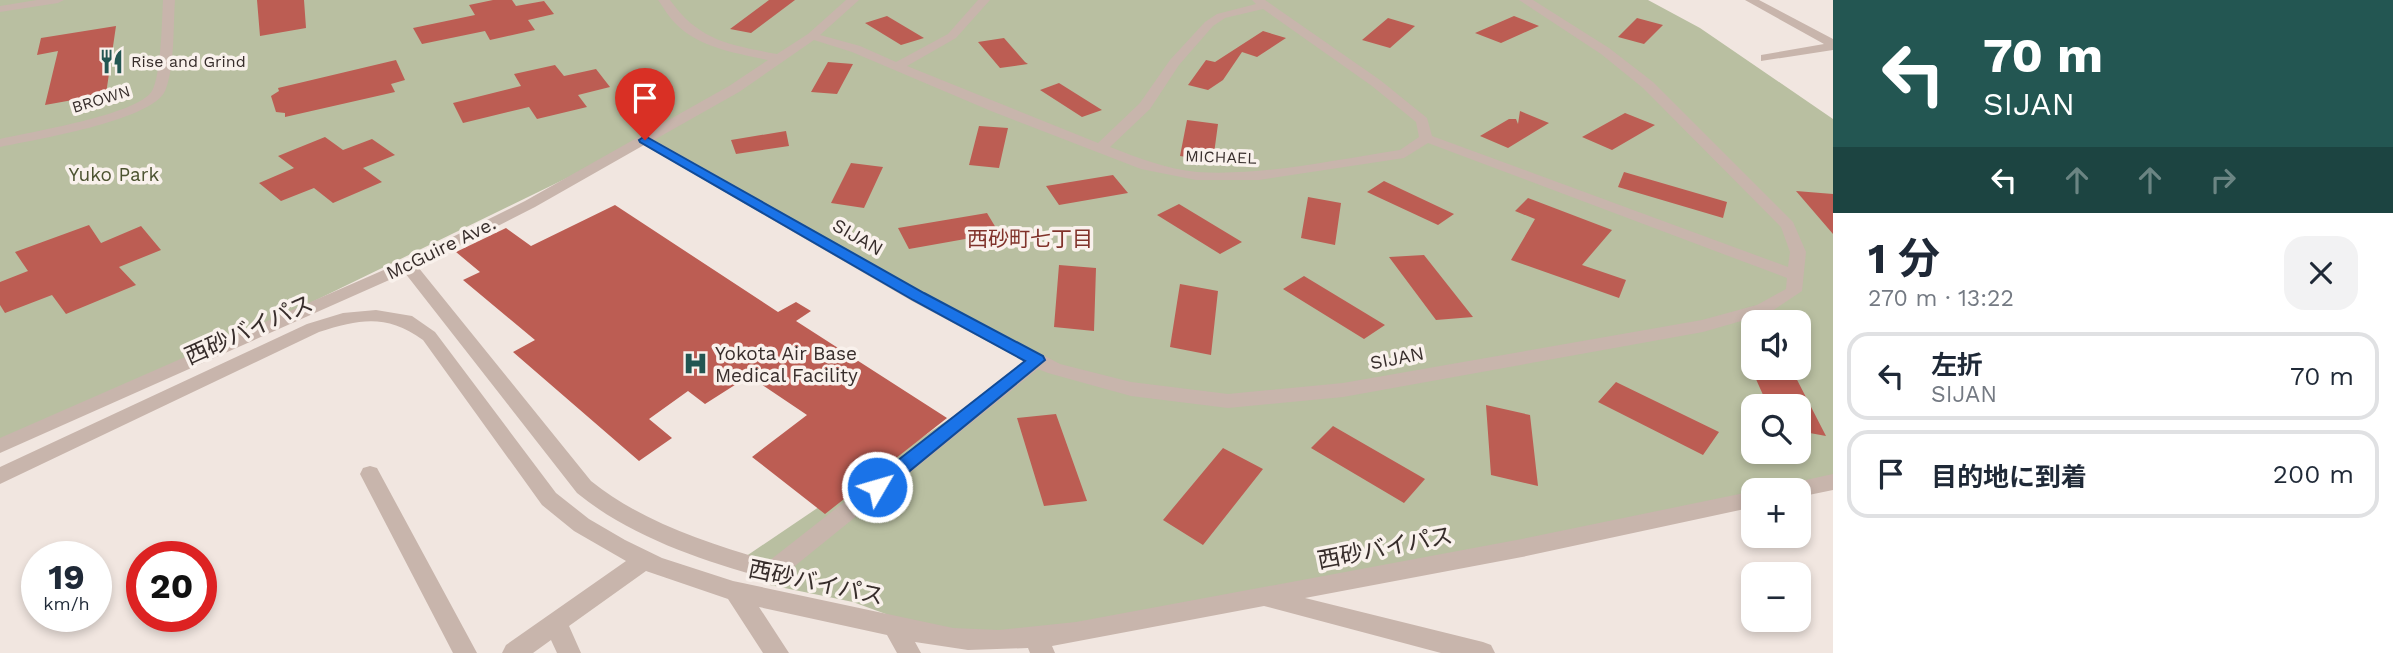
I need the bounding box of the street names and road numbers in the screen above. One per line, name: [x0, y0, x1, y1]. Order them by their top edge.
street label: BROWN: [70, 81, 132, 117]
street label: MICHAEL: [1185, 146, 1257, 168]
street label: McGuire Ave.: [382, 212, 500, 284]
street label: SIJAN: [829, 213, 887, 261]
street label: 西砂バイパス: [181, 290, 317, 370]
street label: SIJAN: [1368, 342, 1426, 374]
street label: 西砂バイパス: [1315, 522, 1455, 574]
street label: 西砂バイパス: [746, 555, 886, 611]

